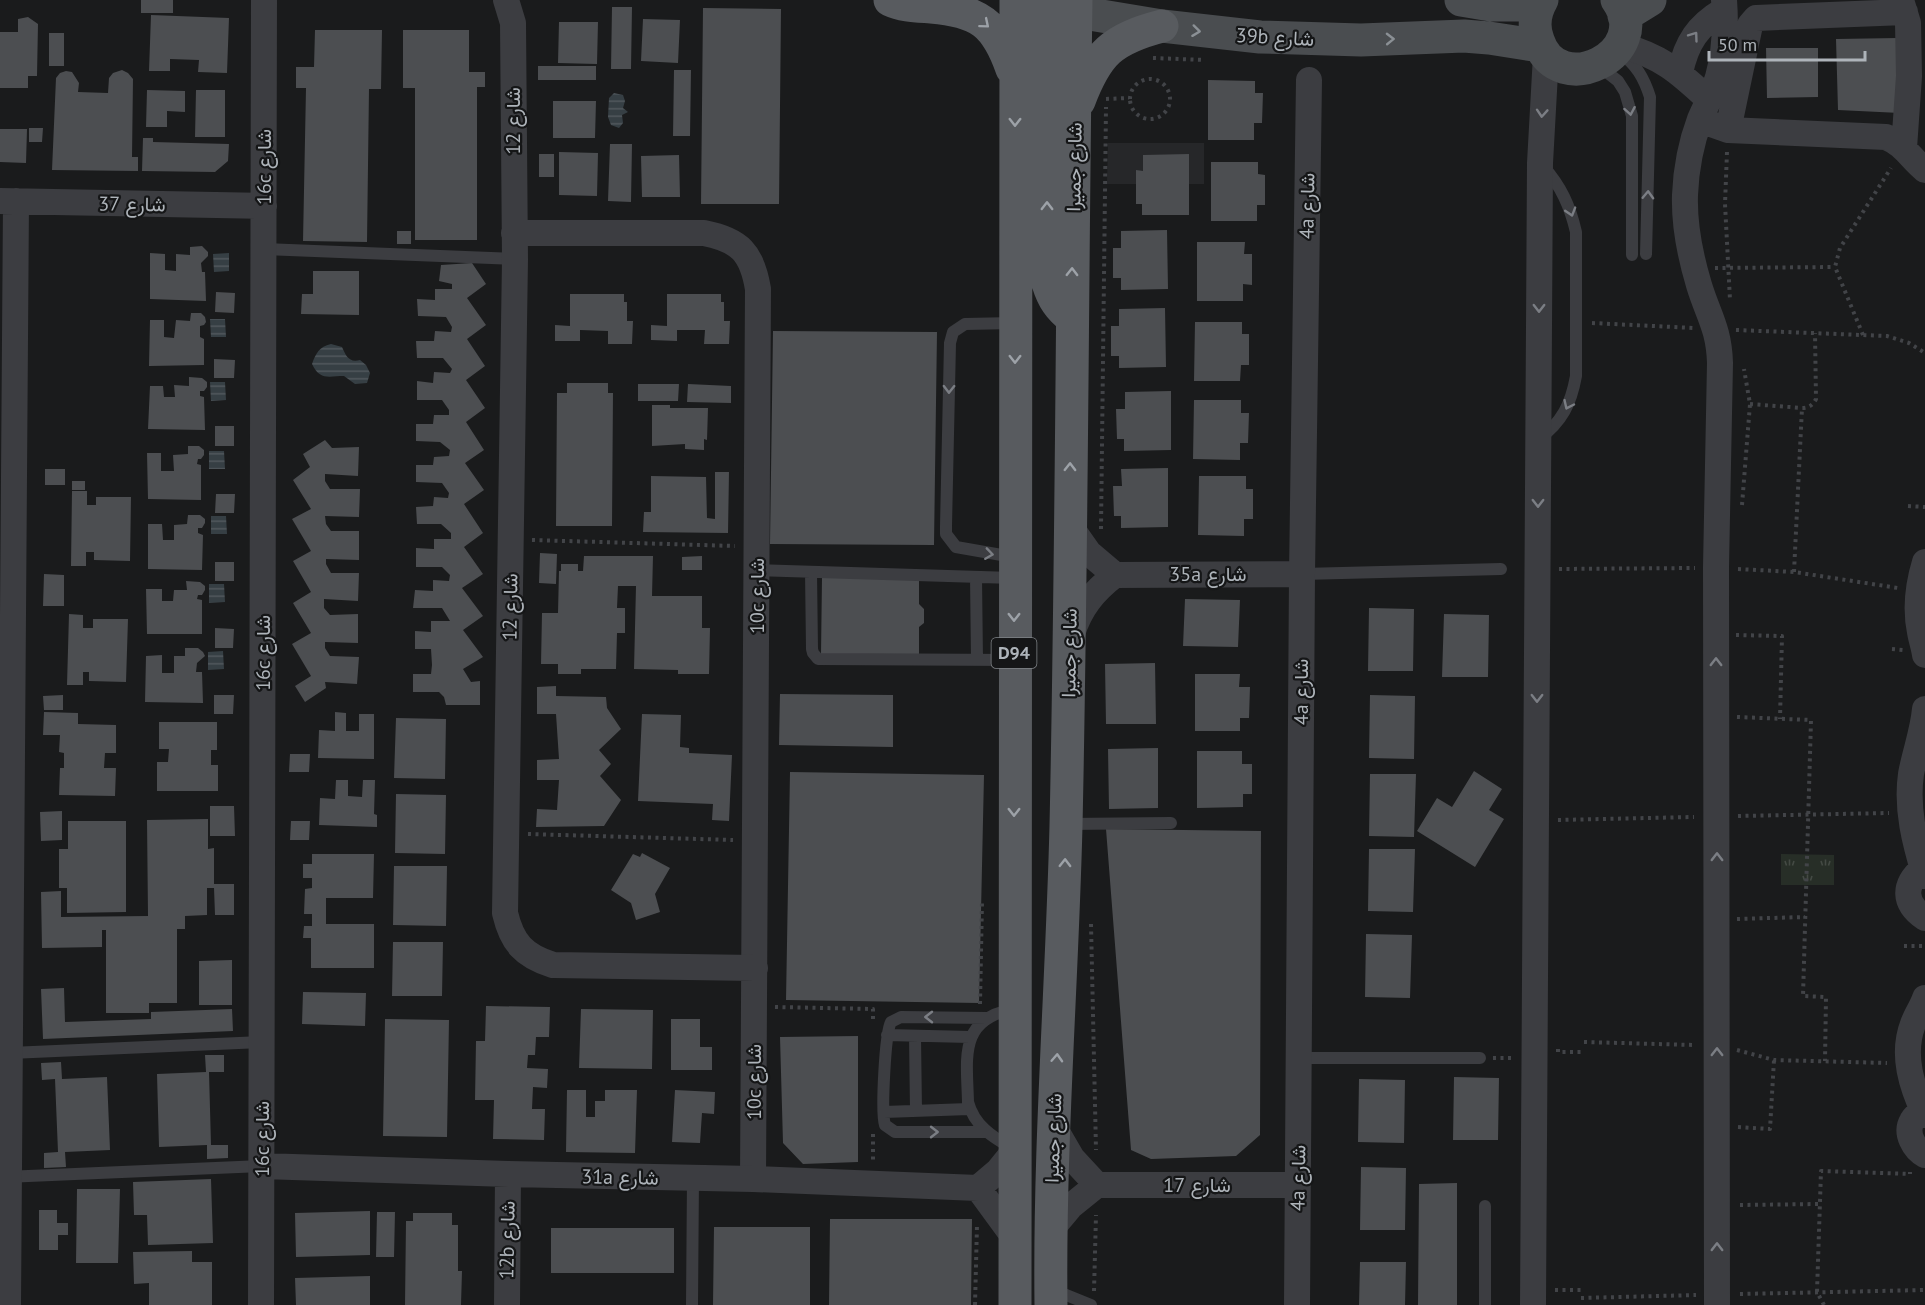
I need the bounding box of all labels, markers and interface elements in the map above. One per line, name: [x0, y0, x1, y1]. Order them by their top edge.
one-way arrow: [978, 17, 989, 28]
street label: 39b شارع: [1235, 22, 1315, 53]
one-way arrow: [1191, 24, 1200, 36]
scale bar: [1709, 24, 1865, 62]
one-way arrow: [1687, 31, 1698, 42]
one-way arrow: [1386, 33, 1395, 46]
text: 50 m: [1718, 33, 1757, 56]
street label: شارع 12: [500, 87, 527, 155]
one-way arrow: [1624, 106, 1636, 116]
one-way arrow: [1536, 109, 1549, 118]
one-way arrow: [1009, 118, 1021, 127]
street label: شارع جميرا: [1060, 122, 1089, 212]
street label: 16c شارع: [251, 129, 278, 205]
street label: 4a شارع: [1293, 173, 1322, 239]
street label: شارع 37: [98, 190, 166, 219]
one-way arrow: [1641, 191, 1654, 200]
one-way arrow: [1041, 201, 1053, 210]
one-way arrow: [1564, 206, 1576, 217]
one-way arrow: [1066, 268, 1079, 277]
one-way arrow: [1533, 304, 1545, 313]
one-way arrow: [1009, 355, 1021, 364]
one-way arrow: [943, 384, 955, 393]
one-way arrow: [1563, 399, 1575, 410]
one-way arrow: [1064, 463, 1076, 472]
one-way arrow: [1532, 499, 1544, 508]
one-way arrow: [984, 547, 994, 559]
street label: 10c شارع: [744, 558, 771, 634]
street label: 35a شارع: [1169, 561, 1247, 588]
street label: شارع 12: [496, 573, 525, 641]
street label: شارع جميرا: [1055, 608, 1084, 698]
one-way arrow: [1008, 613, 1020, 622]
street label: 16c شارع: [250, 615, 277, 691]
road number: D94: [992, 638, 1036, 668]
one-way arrow: [1710, 657, 1722, 666]
street label: 4a شارع: [1288, 659, 1315, 725]
one-way arrow: [1531, 694, 1543, 703]
one-way arrow: [1008, 808, 1021, 817]
one-way arrow: [1711, 852, 1723, 861]
one-way arrow: [1059, 858, 1071, 867]
one-way arrow: [924, 1011, 933, 1023]
street label: 10c شارع: [741, 1044, 768, 1120]
one-way arrow: [1711, 1047, 1723, 1056]
one-way arrow: [1050, 1053, 1063, 1062]
street label: شارع جميرا: [1038, 1093, 1069, 1183]
street label: 16c شارع: [249, 1101, 276, 1177]
one-way arrow: [930, 1126, 939, 1138]
street label: 4a شارع: [1284, 1145, 1313, 1211]
street label: 31a شارع: [581, 1163, 659, 1192]
street label: شارع 17: [1163, 1172, 1231, 1199]
street label: 12b شارع: [493, 1201, 522, 1279]
one-way arrow: [1711, 1242, 1723, 1251]

